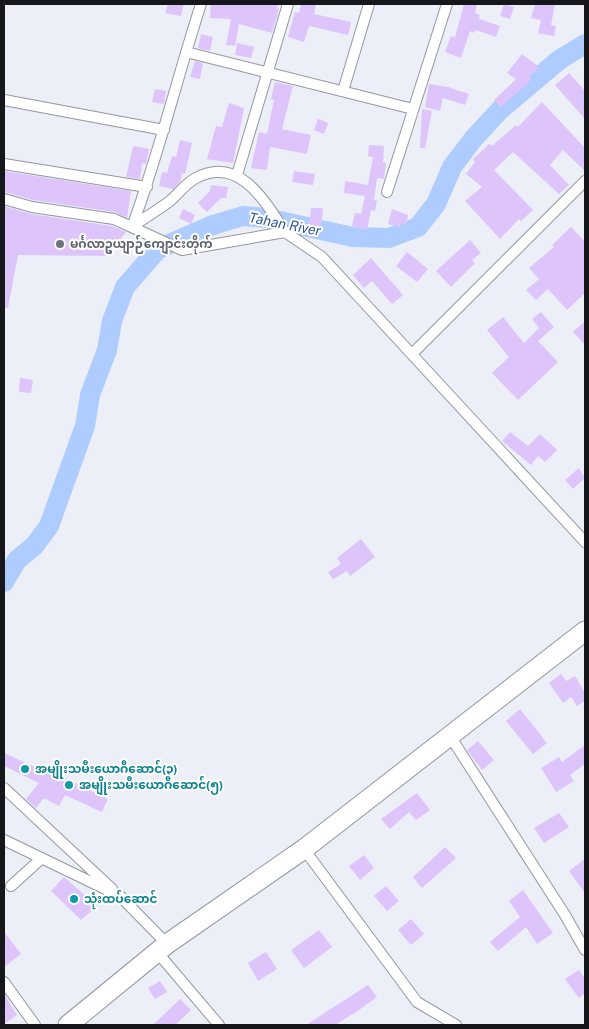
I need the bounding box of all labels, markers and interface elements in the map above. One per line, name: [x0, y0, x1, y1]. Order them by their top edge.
water label: Tahan River: [248, 209, 323, 239]
place label: မင်္ဂလာဥယျာဉ်ကျောင်းတိုက်: [70, 234, 213, 255]
marker: မင်္ဂလာဥယျာဉ်ကျောင်းတိုက်: [54, 238, 66, 250]
place label: အမျိုးသမီးယောဂီဆောင်(၃): [35, 759, 178, 780]
marker: အမျိုးသမီးယောဂီဆောင်(၃): [19, 763, 31, 775]
place label: အမျိုးသမီးယောဂီဆောင်(၅): [79, 775, 223, 796]
marker: အမျိုးသမီးယောဂီဆောင်(၅): [63, 779, 75, 791]
place label: သုံးထပ်ဆောင်: [84, 889, 157, 910]
marker: သုံးထပ်ဆောင်: [68, 893, 80, 905]

